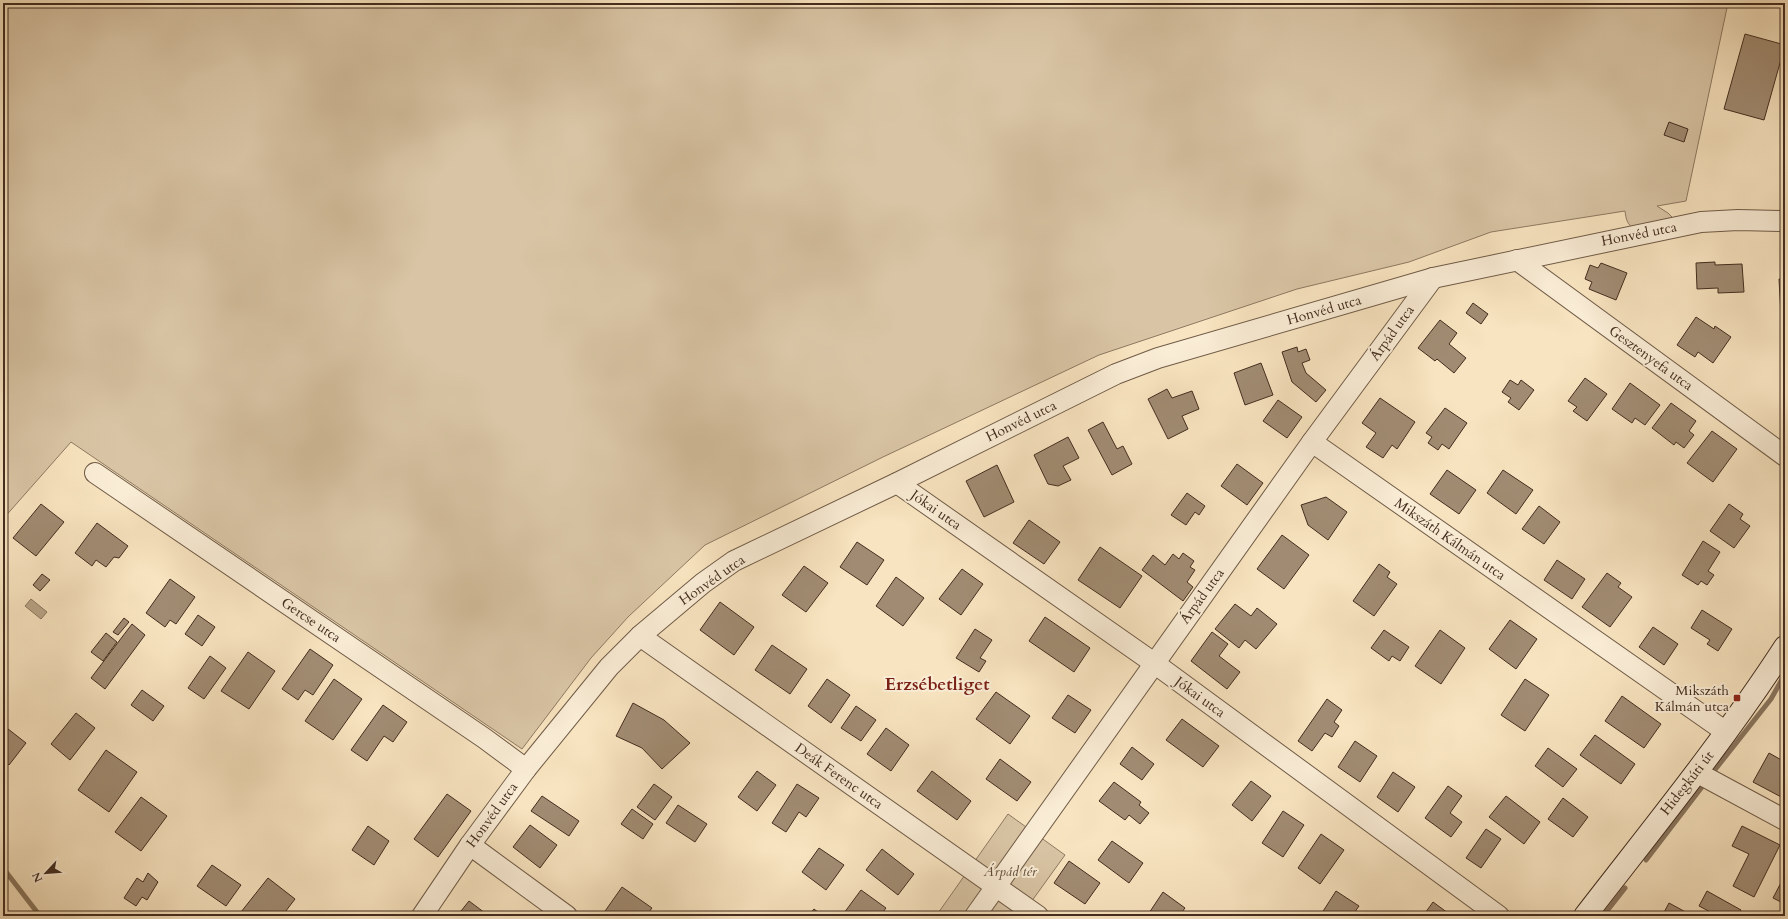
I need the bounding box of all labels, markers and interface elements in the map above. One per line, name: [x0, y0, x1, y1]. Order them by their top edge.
street label: Honvéd utca: [1600, 217, 1678, 251]
street label: Honvéd utca: [1285, 290, 1363, 330]
street label: Árpád utca: [1365, 301, 1419, 365]
street label: Gesztenyefa utca: [1605, 321, 1697, 395]
street label: Honvéd utca: [982, 396, 1060, 446]
street label: Jókai utca: [905, 484, 965, 534]
street label: Mikszáth Kálmán utca: [1391, 493, 1509, 585]
street label: Honvéd utca: [675, 550, 749, 610]
street label: Árpád utca: [1175, 564, 1229, 628]
street label: Gercse utca: [277, 593, 345, 647]
street label: Jókai utca: [1169, 671, 1229, 722]
district label: Erzsébetliget: [884, 672, 990, 697]
place label: Mikszáth Kálmán utca: [1655, 681, 1729, 716]
marker: Mikszáth Kálmán utca: [1732, 693, 1742, 703]
street label: Deák Ferenc utca: [791, 739, 887, 813]
street label: Hidegkúti út: [1656, 746, 1718, 819]
street label: Honvéd utca: [462, 779, 522, 851]
north arrow: [26, 853, 66, 893]
park label: Árpád tér: [982, 862, 1037, 881]
text: N: [28, 869, 46, 885]

